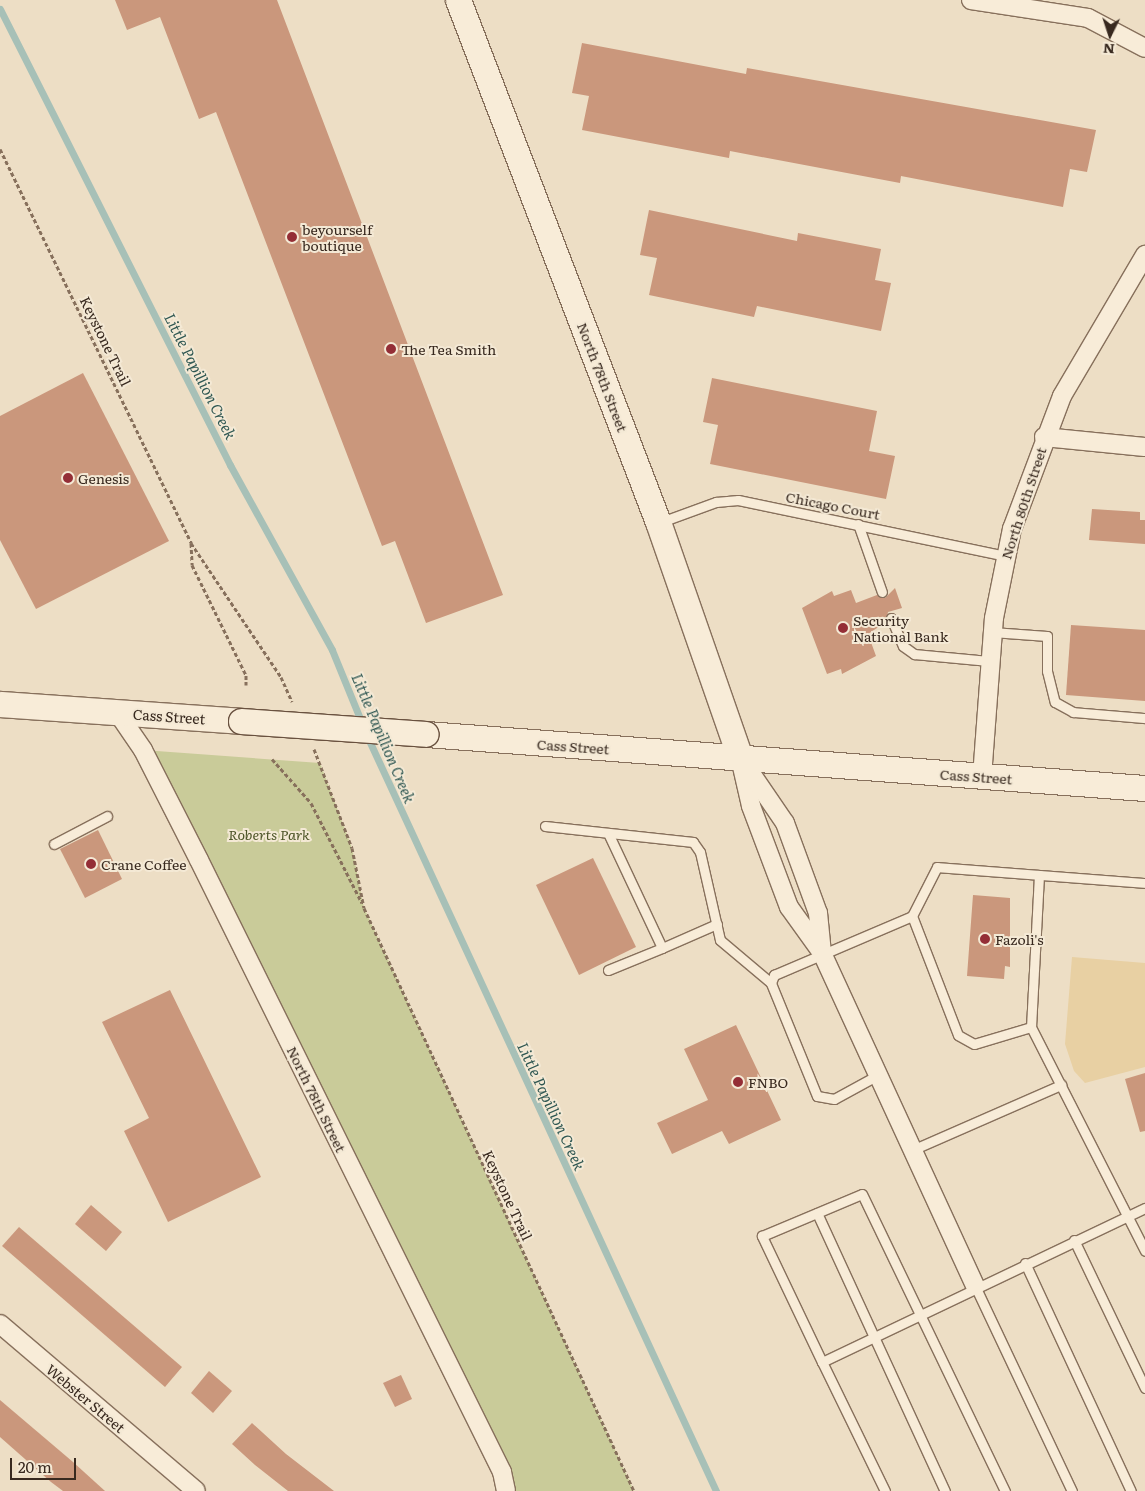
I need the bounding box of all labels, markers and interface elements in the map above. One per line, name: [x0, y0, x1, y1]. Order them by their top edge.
north arrow: [1085, 10, 1135, 60]
text: N: [1102, 40, 1116, 60]
place label: beyourself boutique: [302, 221, 372, 253]
marker: beyourself boutique: [286, 231, 298, 243]
street label: Keystone Trail: [77, 293, 135, 389]
water label: Little Papillion Creek: [161, 310, 241, 442]
street label: North 78th Street: [574, 320, 632, 434]
place label: The Tea Smith: [401, 341, 496, 357]
marker: The Tea Smith: [385, 343, 397, 355]
street label: North 80th Street: [997, 445, 1049, 561]
place label: Genesis: [78, 470, 129, 486]
marker: Genesis: [62, 472, 74, 484]
street label: Chicago Court: [784, 488, 882, 522]
place label: Security National Bank: [853, 612, 948, 644]
marker: Security National Bank: [837, 622, 849, 634]
water label: Little Papillion Creek: [349, 670, 419, 806]
street label: Cass Street: [132, 705, 206, 727]
street label: Cass Street: [536, 735, 610, 757]
street label: Cass Street: [939, 765, 1013, 787]
park label: Roberts Park: [228, 826, 310, 842]
place label: Crane Coffee: [101, 856, 186, 872]
marker: Crane Coffee: [85, 858, 97, 870]
place label: Fazoli's: [995, 931, 1044, 947]
marker: Fazoli's: [979, 933, 991, 945]
water label: Little Papillion Creek: [514, 1039, 590, 1173]
street label: North 78th Street: [284, 1043, 350, 1155]
place label: FNBO: [748, 1074, 788, 1090]
marker: FNBO: [732, 1076, 744, 1088]
street label: Keystone Trail: [480, 1147, 536, 1243]
street label: Webster Street: [43, 1360, 129, 1436]
scale bar: [12, 1448, 79, 1480]
text: 20 m: [18, 1455, 52, 1478]

